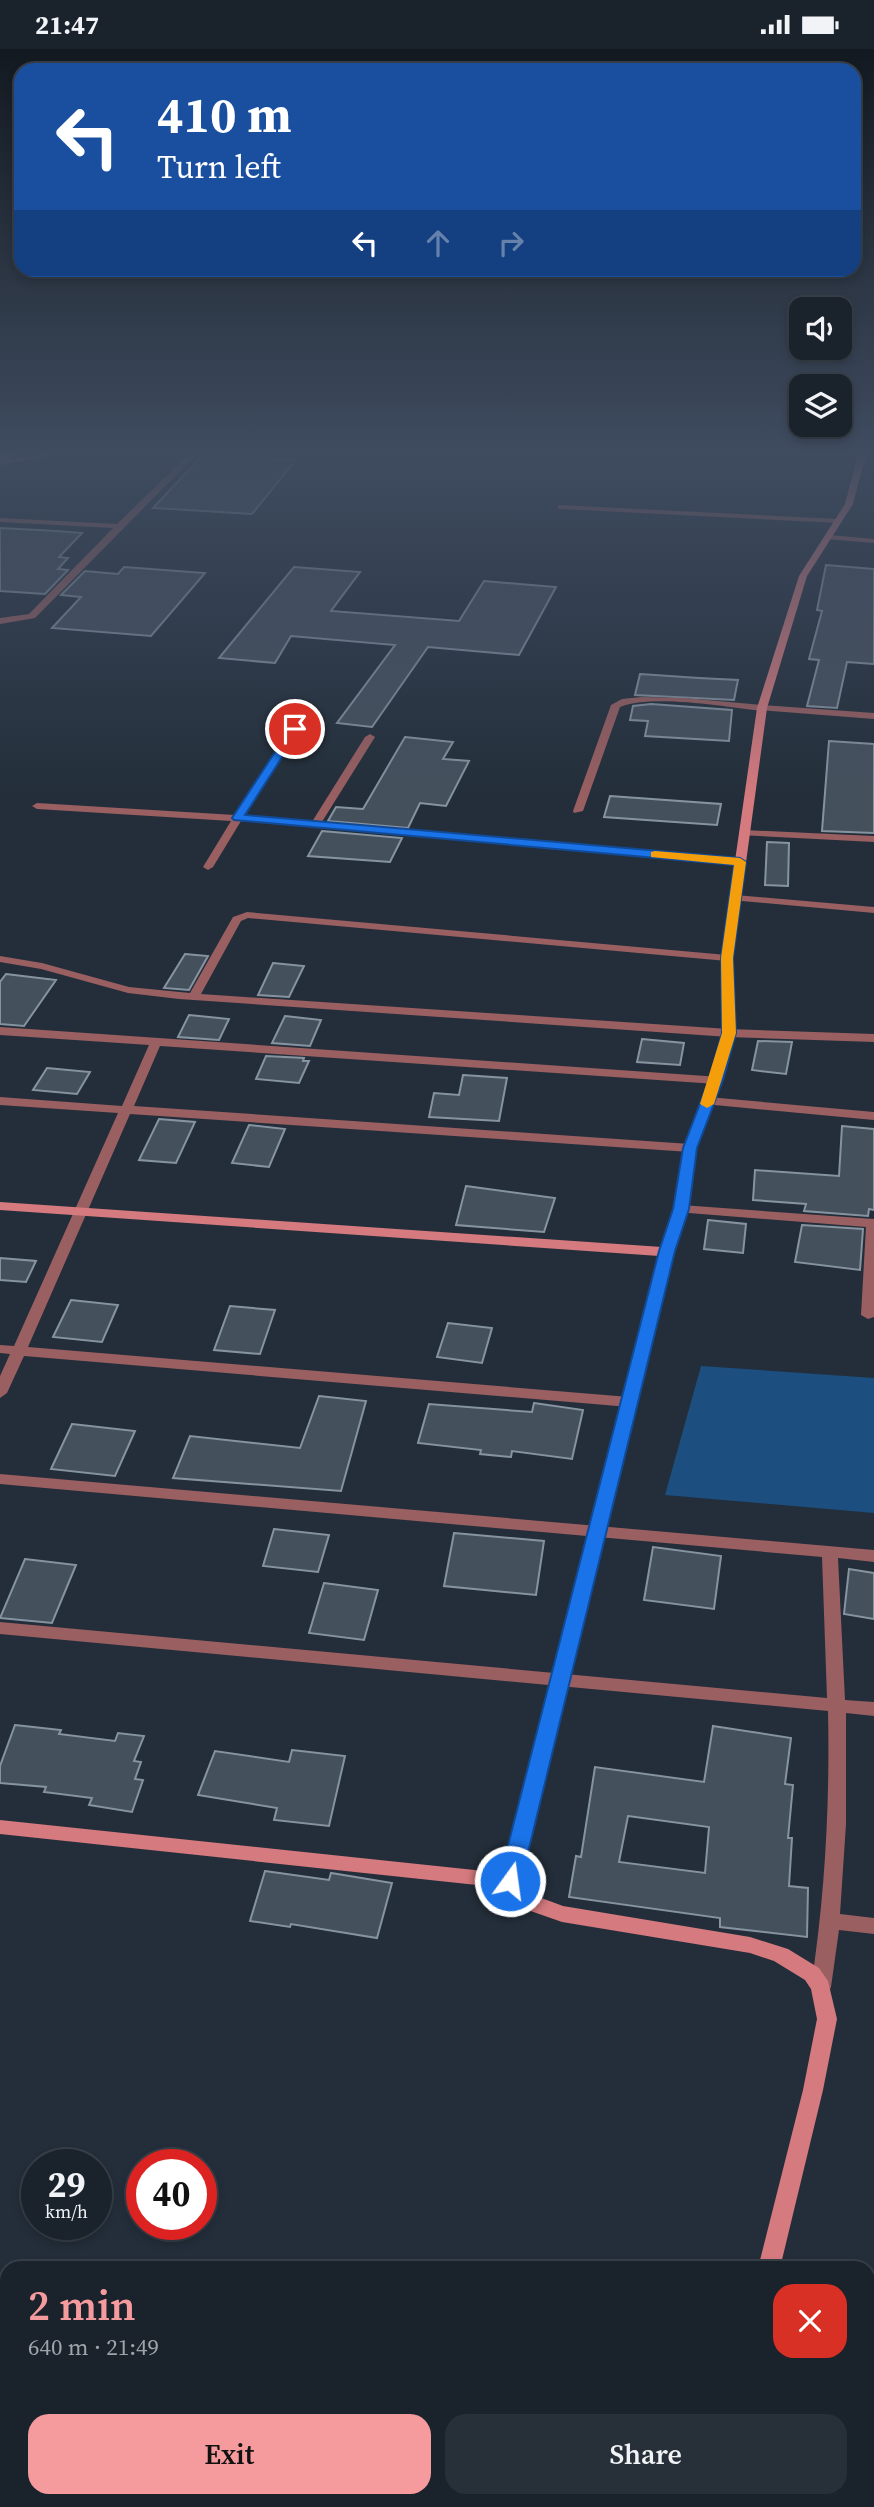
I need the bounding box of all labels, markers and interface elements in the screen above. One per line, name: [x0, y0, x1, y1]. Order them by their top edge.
text: 21:47: [35, 7, 99, 43]
text: 410 m: [157, 81, 292, 148]
icon: left: [42, 91, 133, 182]
text: Turn left: [157, 145, 281, 189]
icon: left: [346, 224, 384, 262]
icon: ahead: [419, 224, 457, 262]
icon: right: [492, 224, 530, 262]
map controls: [789, 297, 852, 437]
button: sound: [789, 297, 852, 360]
button: layers: [789, 374, 852, 437]
pin: [265, 699, 325, 759]
icon: arrive: [276, 710, 314, 748]
position arrow: [473, 1844, 547, 1918]
speed limit sign: 40: [126, 2149, 217, 2240]
text: 29: [48, 2161, 85, 2209]
text: km/h: [45, 2199, 88, 2224]
text: 2 min: [28, 2276, 136, 2334]
button: close: [773, 2284, 847, 2358]
text: 640 m · 21:49: [28, 2331, 159, 2363]
button: Exit: [28, 2414, 431, 2494]
button: Share: [445, 2414, 847, 2494]

